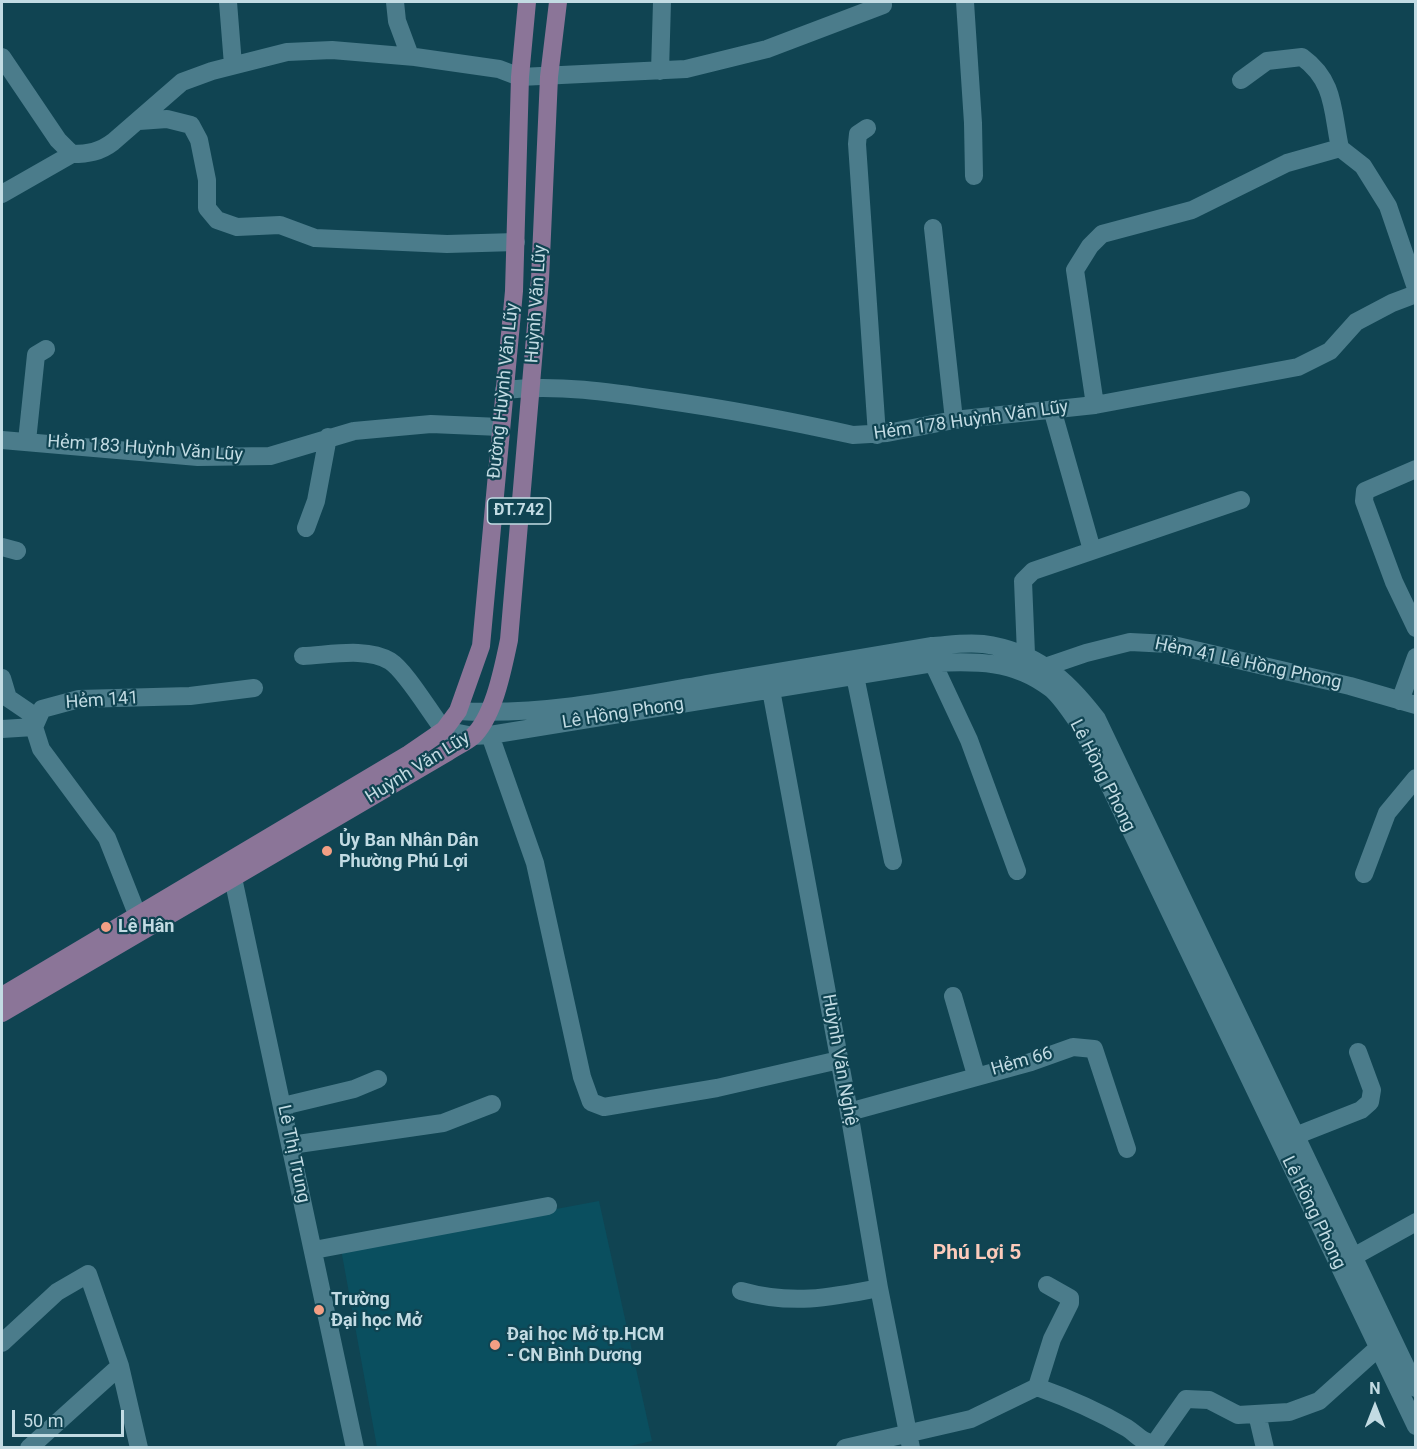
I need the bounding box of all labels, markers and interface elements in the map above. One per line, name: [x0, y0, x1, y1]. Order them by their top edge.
street label: Huỳnh Văn Lũy: [522, 244, 552, 364]
street label: Đường Huỳnh Văn Lũy: [484, 302, 524, 480]
street label: Hẻm 178 Huỳnh Văn Lũy: [872, 397, 1070, 445]
street label: Hẻm 183 Huỳnh Văn Lũy: [46, 431, 244, 467]
road number: ĐT.742: [488, 498, 550, 524]
street label: Hẻm 41 Lê Hồng Phong: [1153, 634, 1343, 694]
street label: Hẻm 141: [65, 688, 139, 714]
street label: Lê Hồng Phong: [561, 694, 685, 734]
street label: Lê Hồng Phong: [1064, 716, 1140, 836]
street label: Huỳnh Văn Lũy: [362, 727, 474, 809]
place label: Ủy Ban Nhân Dân Phường Phú Lợi: [339, 830, 478, 872]
marker: Ủy Ban Nhân Dân Phường Phú Lợi: [320, 844, 334, 858]
place label: Lê Hân: [118, 916, 174, 938]
marker: Lê Hân: [99, 920, 113, 934]
street label: Huỳnh Văn Nghệ: [817, 993, 861, 1127]
street label: Hẻm 66: [989, 1043, 1055, 1081]
street label: Lê Thị Trung: [272, 1103, 314, 1205]
street label: Lê Hồng Phong: [1276, 1153, 1350, 1273]
district label: Phú Lợi 5: [933, 1241, 1021, 1267]
place label: Trường Đại học Mở: [331, 1289, 422, 1332]
marker: Trường Đại học Mở: [312, 1303, 326, 1317]
place label: Đại học Mở tp.HCM - CN Bình Dương: [507, 1324, 664, 1366]
marker: Đại học Mở tp.HCM - CN Bình Dương: [488, 1338, 502, 1352]
north arrow: [1345, 1377, 1405, 1437]
text: N: [1369, 1379, 1381, 1398]
scale bar: [15, 1398, 128, 1436]
text: 50 m: [23, 1410, 63, 1431]

